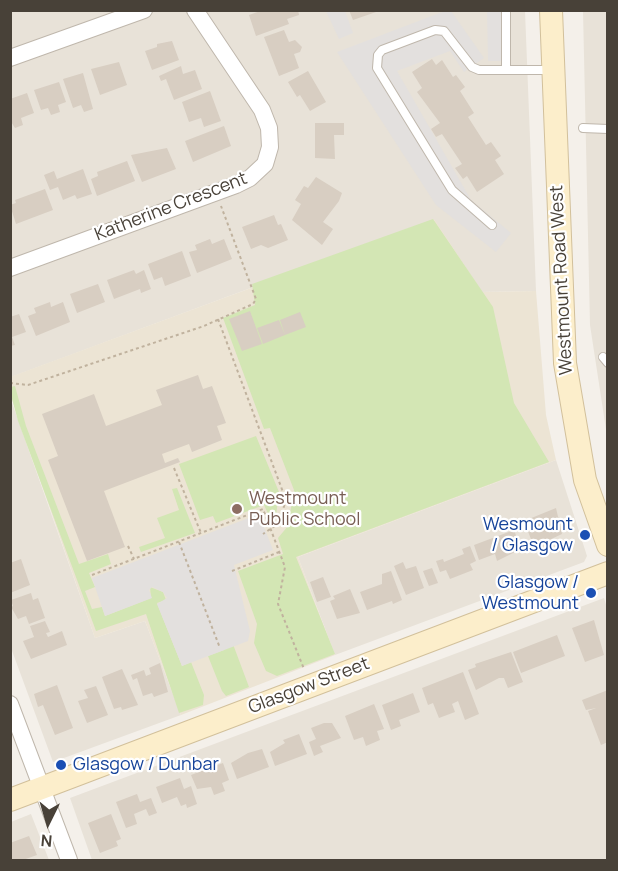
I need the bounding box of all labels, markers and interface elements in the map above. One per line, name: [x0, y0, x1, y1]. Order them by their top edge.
street label: Katherine Crescent: [92, 168, 250, 246]
street label: Westmount Road West: [546, 184, 578, 376]
place label: Westmount Public School: [249, 488, 360, 530]
marker: Westmount Public School: [230, 502, 244, 516]
place label: Wesmount / Glasgow: [483, 514, 573, 556]
marker: Wesmount / Glasgow: [578, 528, 592, 542]
place label: Glasgow / Westmount: [482, 572, 579, 614]
marker: Glasgow / Westmount: [584, 586, 598, 600]
street label: Glasgow Street: [246, 653, 372, 719]
place label: Glasgow / Dunbar: [73, 754, 219, 776]
marker: Glasgow / Dunbar: [54, 758, 68, 772]
north arrow: [18, 793, 78, 853]
text: N: [40, 829, 53, 852]

